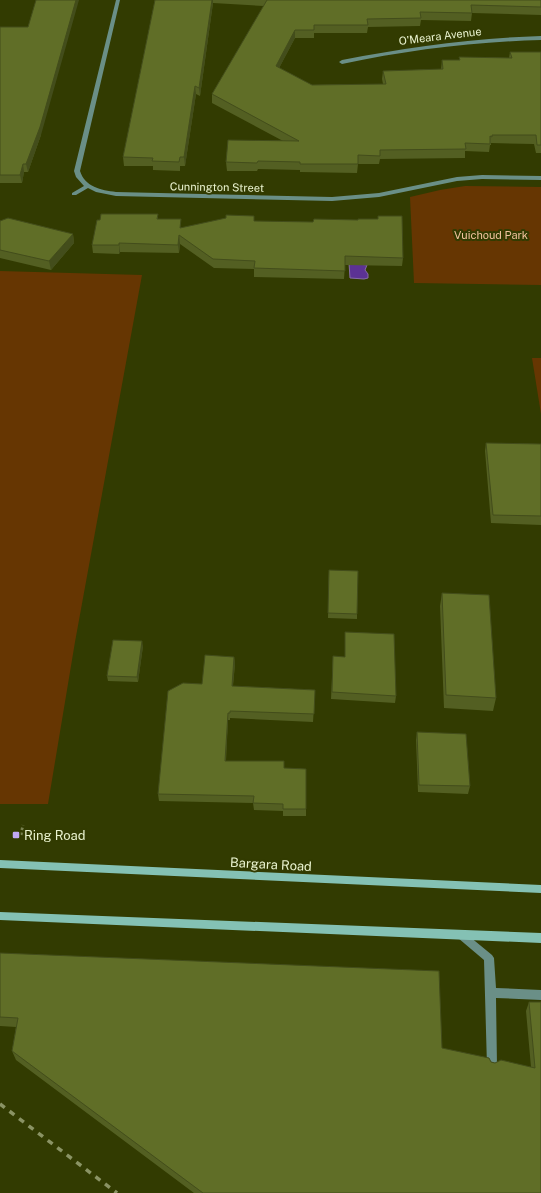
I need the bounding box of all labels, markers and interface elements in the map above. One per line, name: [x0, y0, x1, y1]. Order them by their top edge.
street label: O'Meara Avenue: [398, 25, 482, 47]
street label: Cunnington Street: [170, 180, 264, 194]
park label: Vuichoud Park: [454, 229, 528, 241]
place label: Ring Road: [24, 828, 86, 843]
marker: Ring Road: [11, 830, 21, 840]
street label: Bargara Road: [230, 855, 312, 874]

